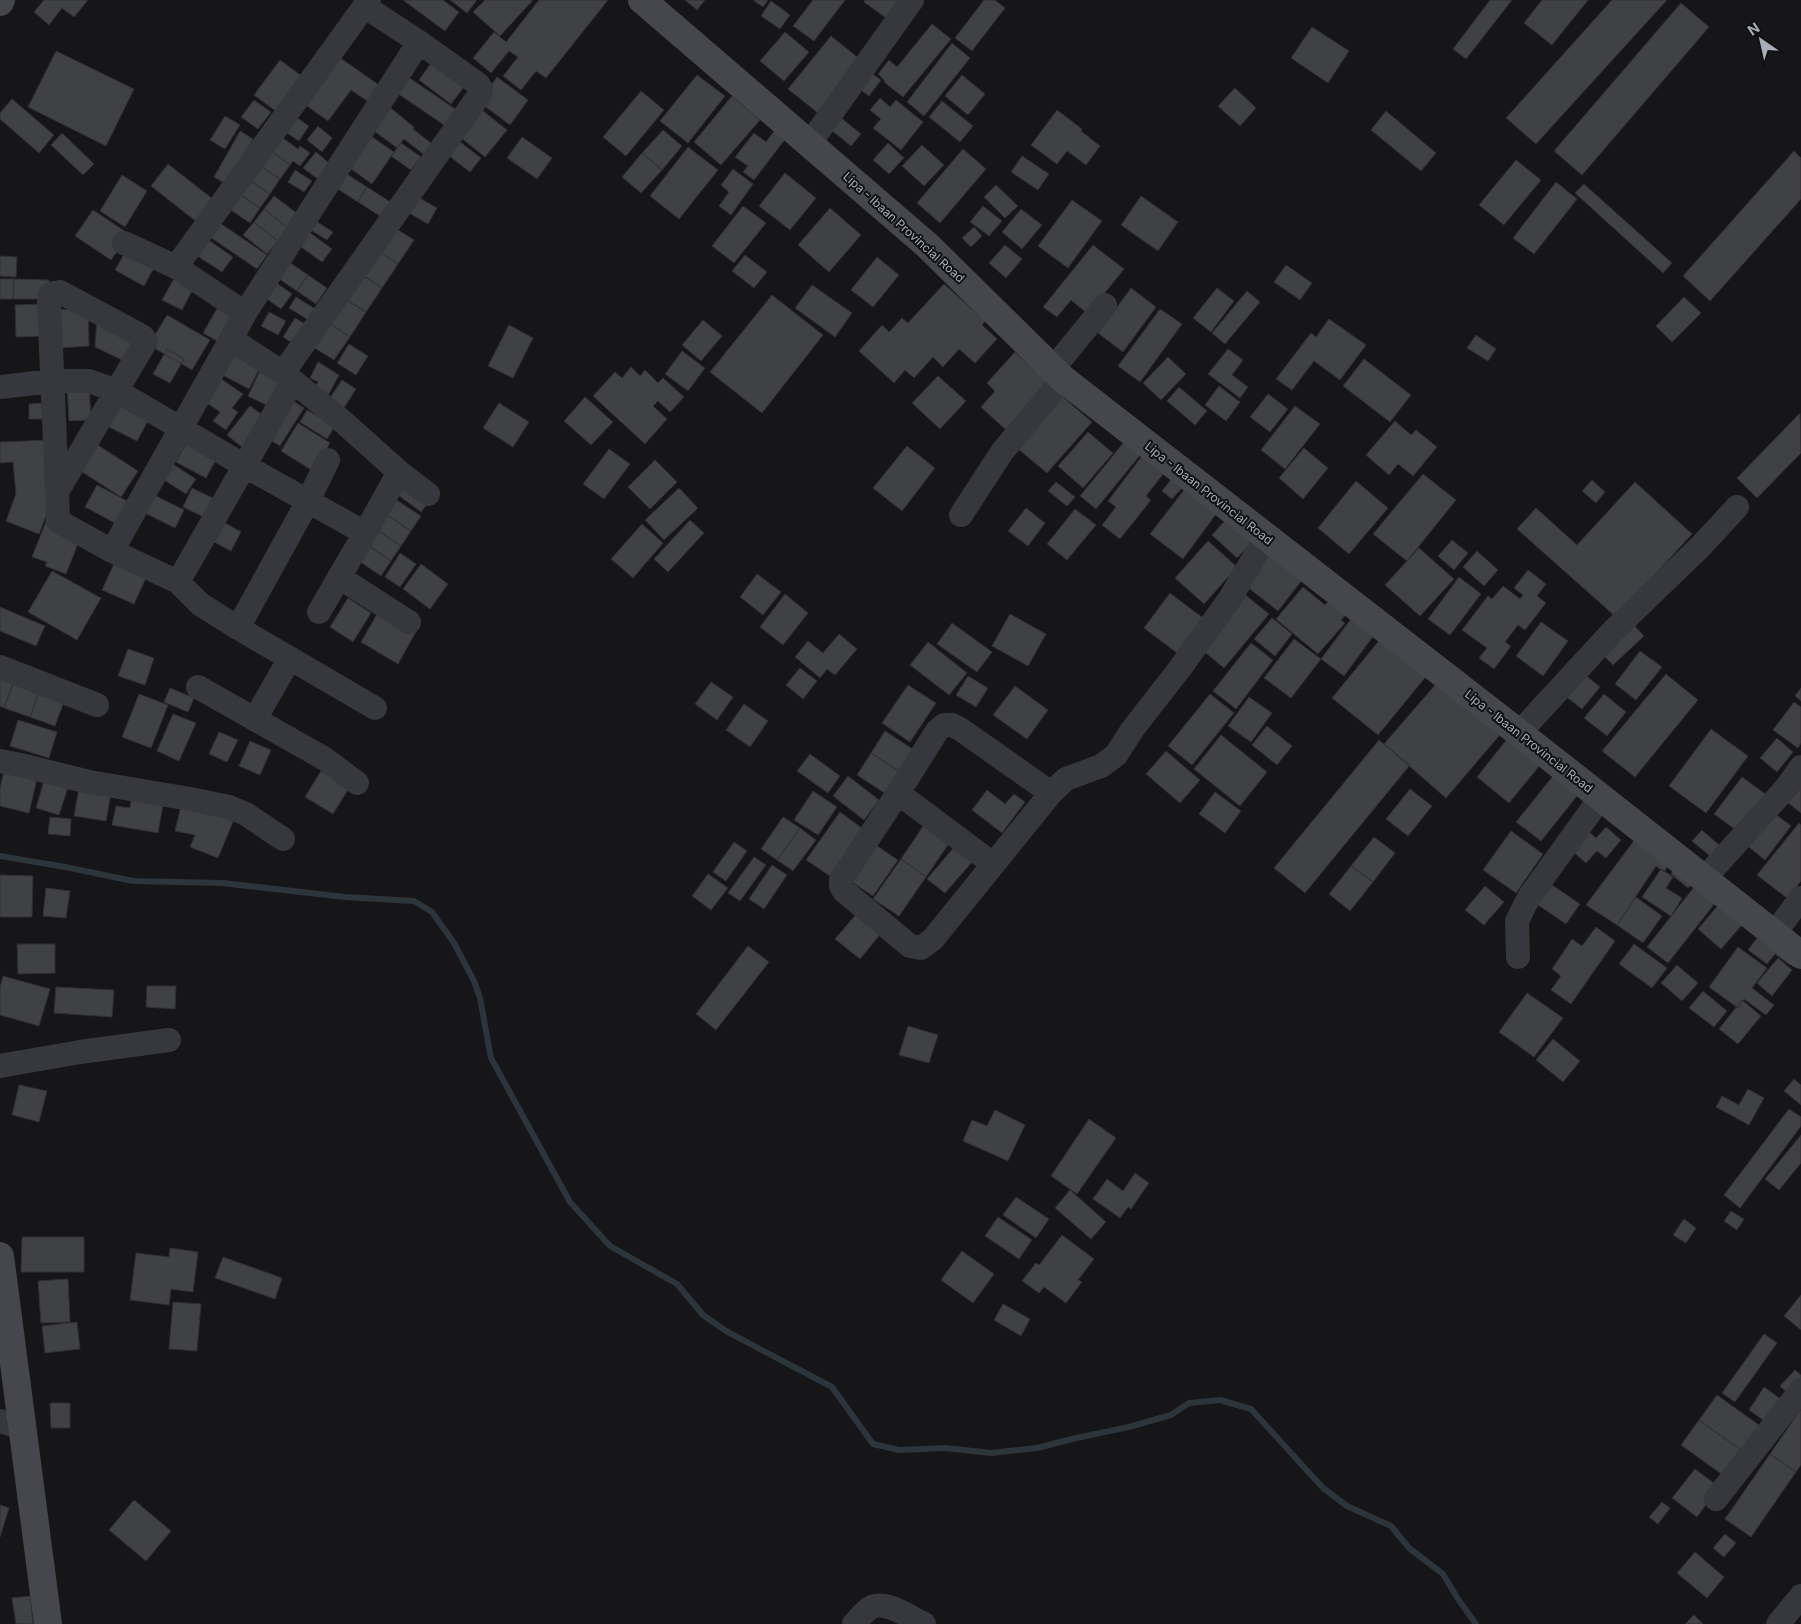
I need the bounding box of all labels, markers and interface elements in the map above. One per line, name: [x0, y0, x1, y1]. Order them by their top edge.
north arrow: [1736, 15, 1786, 65]
text: N: [1744, 19, 1763, 39]
street label: Lipa - Ibaan Provincial Road: [840, 168, 968, 286]
street label: Lipa - Ibaan Provincial Road: [1142, 438, 1276, 548]
street label: Lipa - Ibaan Provincial Road: [1462, 686, 1596, 796]

